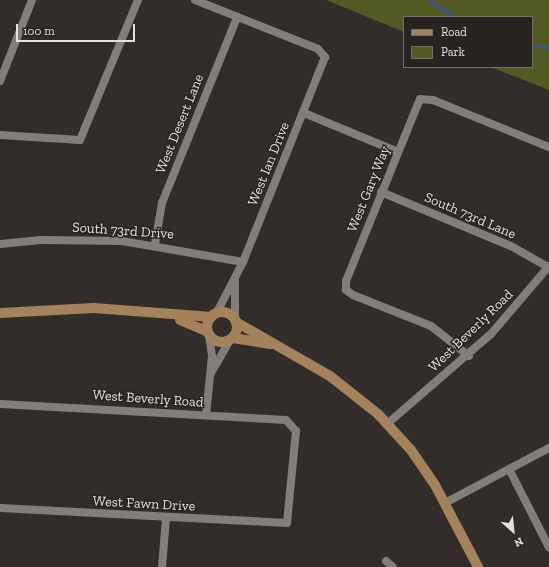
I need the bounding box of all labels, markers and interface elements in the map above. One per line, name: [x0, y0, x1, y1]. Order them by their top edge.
scale bar: [18, 16, 137, 42]
legend: [403, 16, 533, 68]
text: 100 m: [23, 24, 55, 38]
text: Road: [441, 25, 467, 39]
text: Park: [441, 45, 465, 59]
street label: West Desert Lane: [152, 72, 208, 176]
street label: West Ian Drive: [245, 120, 293, 208]
street label: West Gary Way: [344, 143, 394, 235]
street label: South 73rd Lane: [422, 189, 518, 243]
street label: South 73rd Drive: [72, 219, 174, 243]
street label: West Beverly Road: [425, 286, 517, 376]
street label: West Beverly Road: [92, 387, 204, 411]
street label: West Fawn Drive: [92, 493, 196, 515]
north arrow: [493, 511, 533, 551]
text: N: [512, 534, 525, 550]

